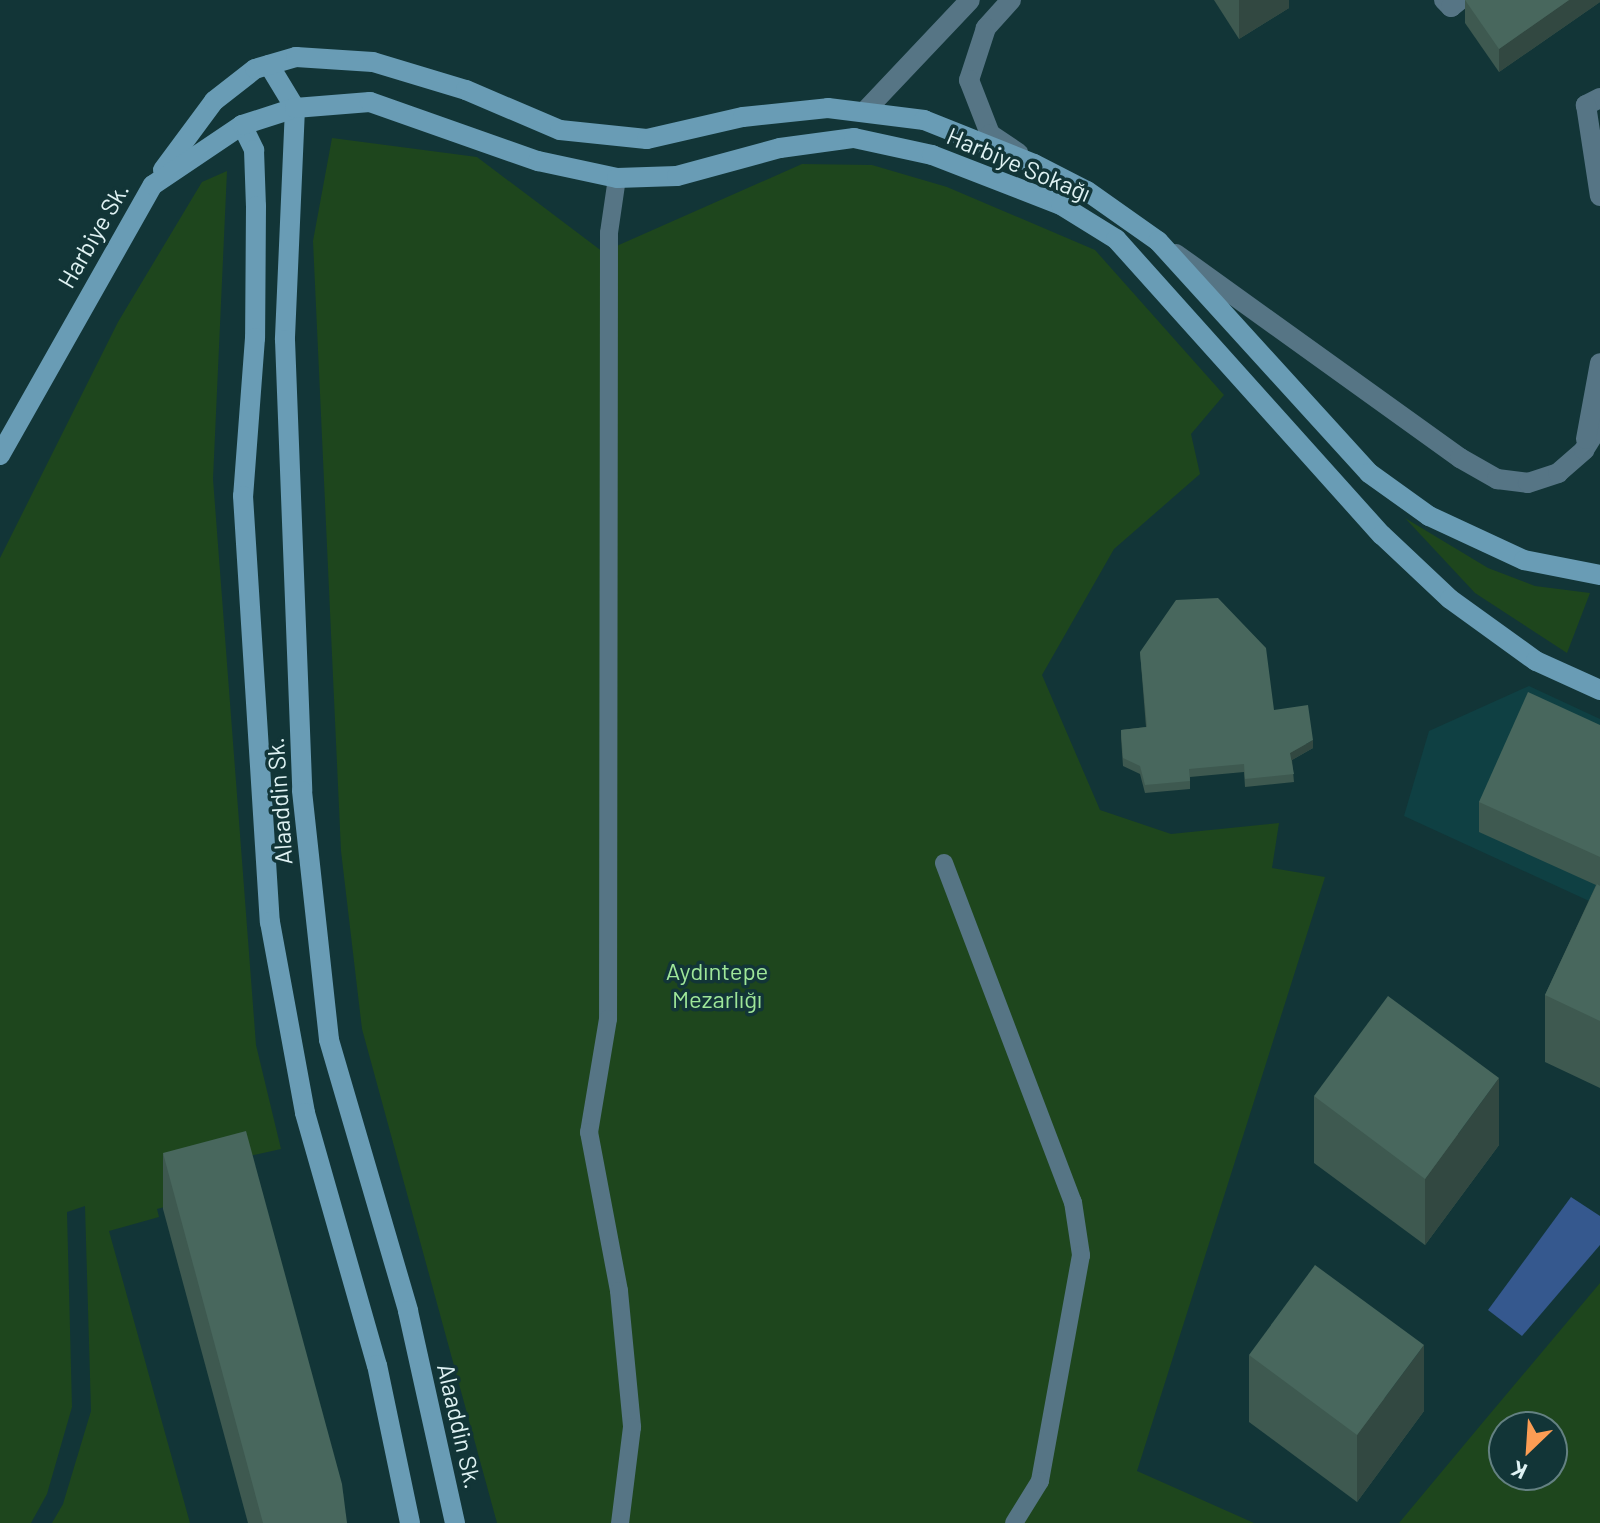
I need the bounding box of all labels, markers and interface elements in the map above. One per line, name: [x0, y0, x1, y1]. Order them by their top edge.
street label: Harbiye Sokağı: [943, 121, 1095, 207]
street label: Harbiye Sk.: [51, 177, 135, 293]
street label: Alaaddin Sk.: [260, 736, 298, 866]
park label: Aydıntepe Mezarlığı: [666, 957, 768, 1013]
street label: Alaaddin Sk.: [432, 1361, 488, 1491]
north arrow: [1488, 1411, 1568, 1491]
text: K: [1507, 1456, 1530, 1486]

